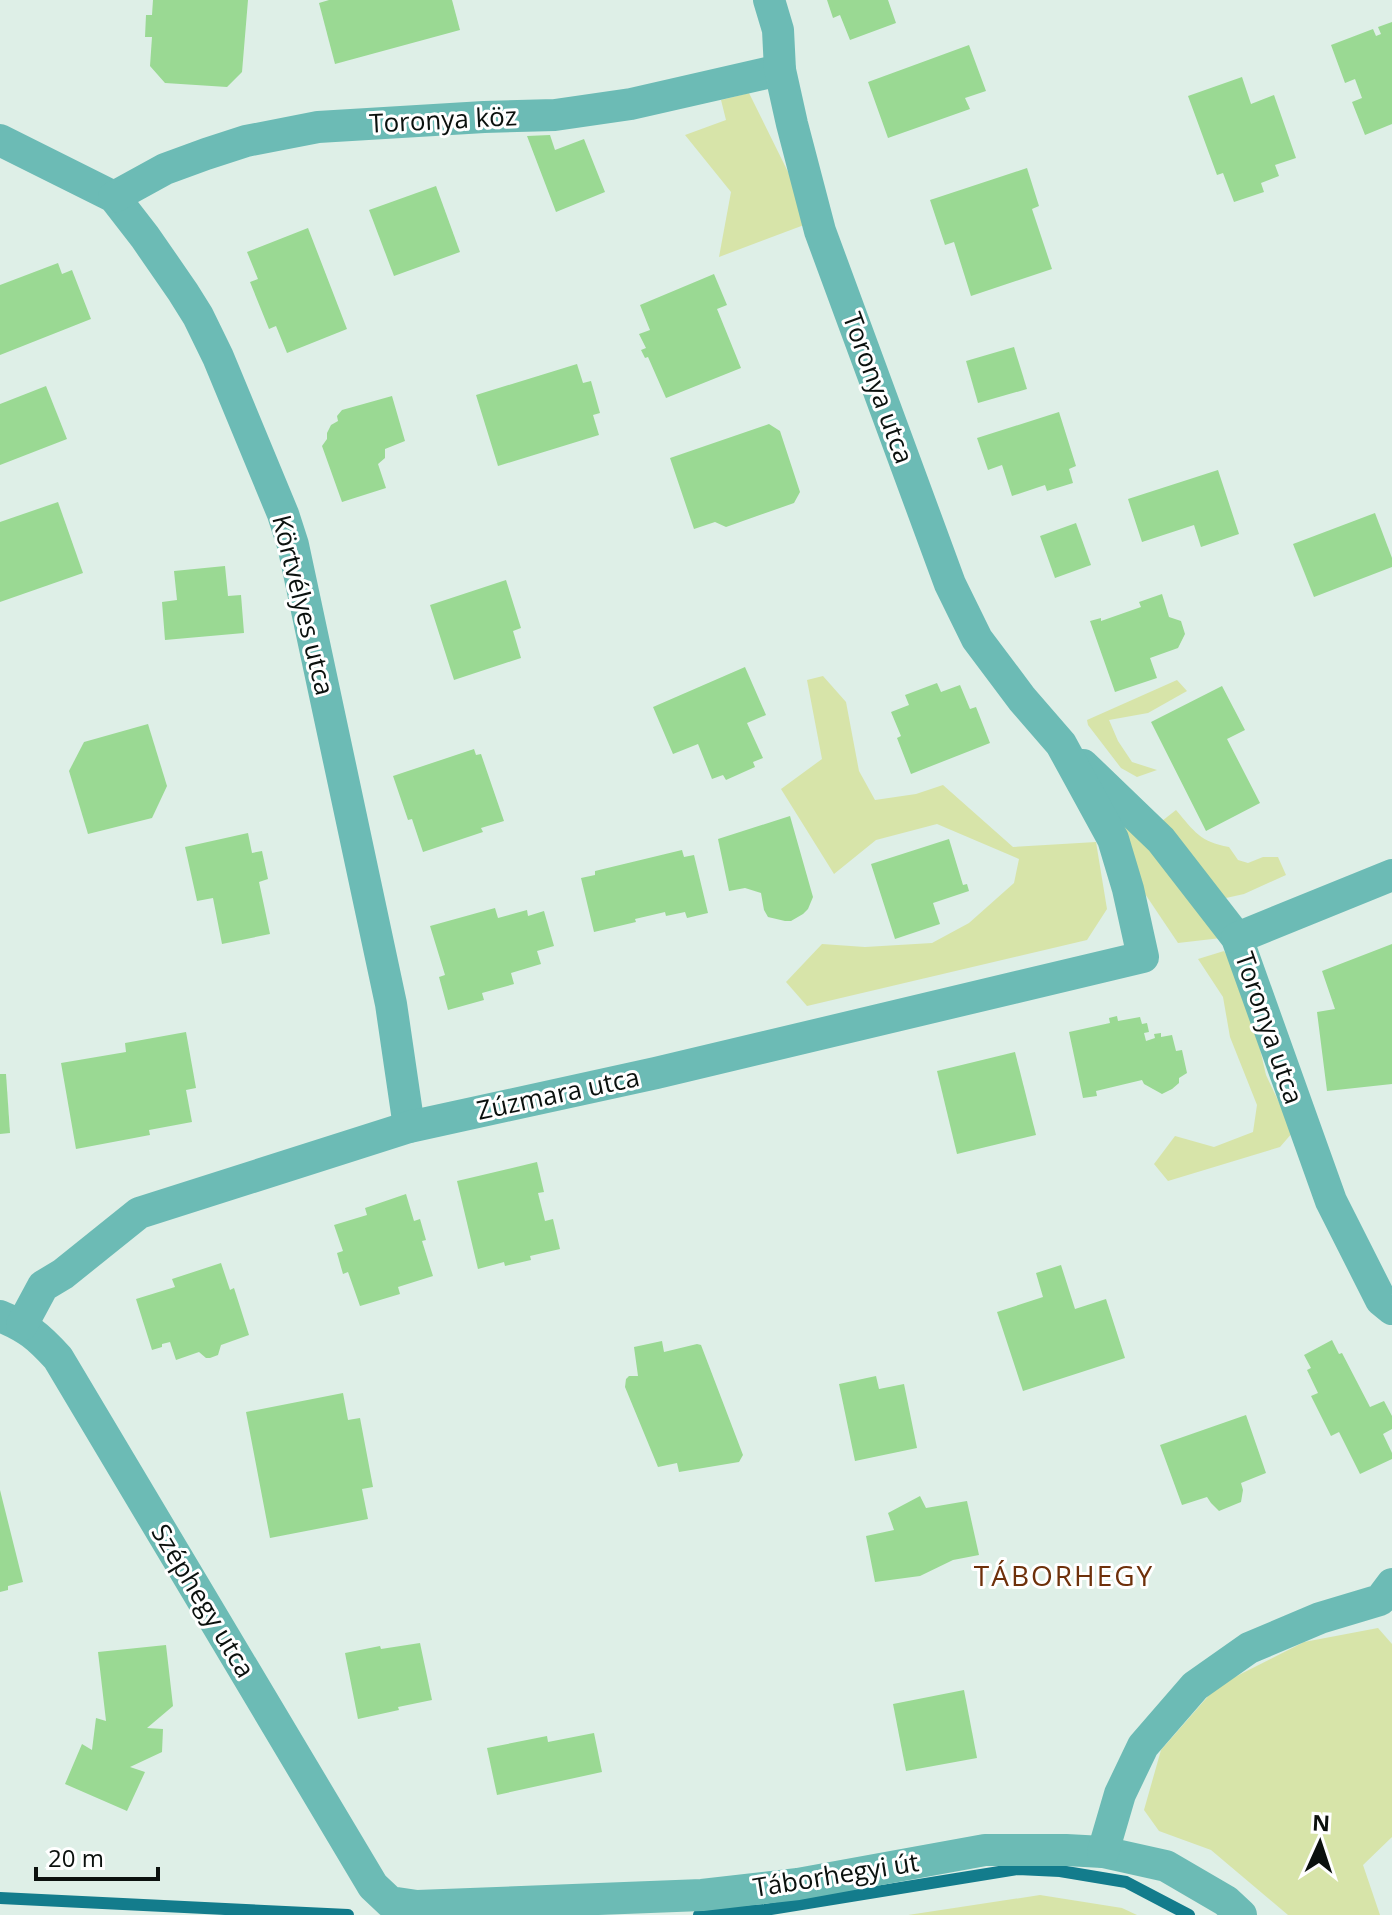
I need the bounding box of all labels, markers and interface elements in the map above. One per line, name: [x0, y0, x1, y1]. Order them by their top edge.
street label: Toronya köz: [368, 97, 518, 141]
street label: Toronya utca: [835, 307, 923, 468]
street label: Körtvélyes utca: [264, 511, 344, 699]
street label: Toronya utca: [1227, 947, 1313, 1108]
street label: Zúzmara utca: [473, 1058, 642, 1128]
street label: Széphegy utca: [144, 1517, 264, 1684]
district label: TÁBORHEGY: [974, 1556, 1154, 1594]
north arrow: [1280, 1803, 1360, 1883]
text: N: [1311, 1807, 1331, 1837]
scale bar: [36, 1831, 158, 1881]
text: 20 m: [48, 1841, 104, 1874]
street label: Táborhegyi út: [750, 1843, 921, 1905]

